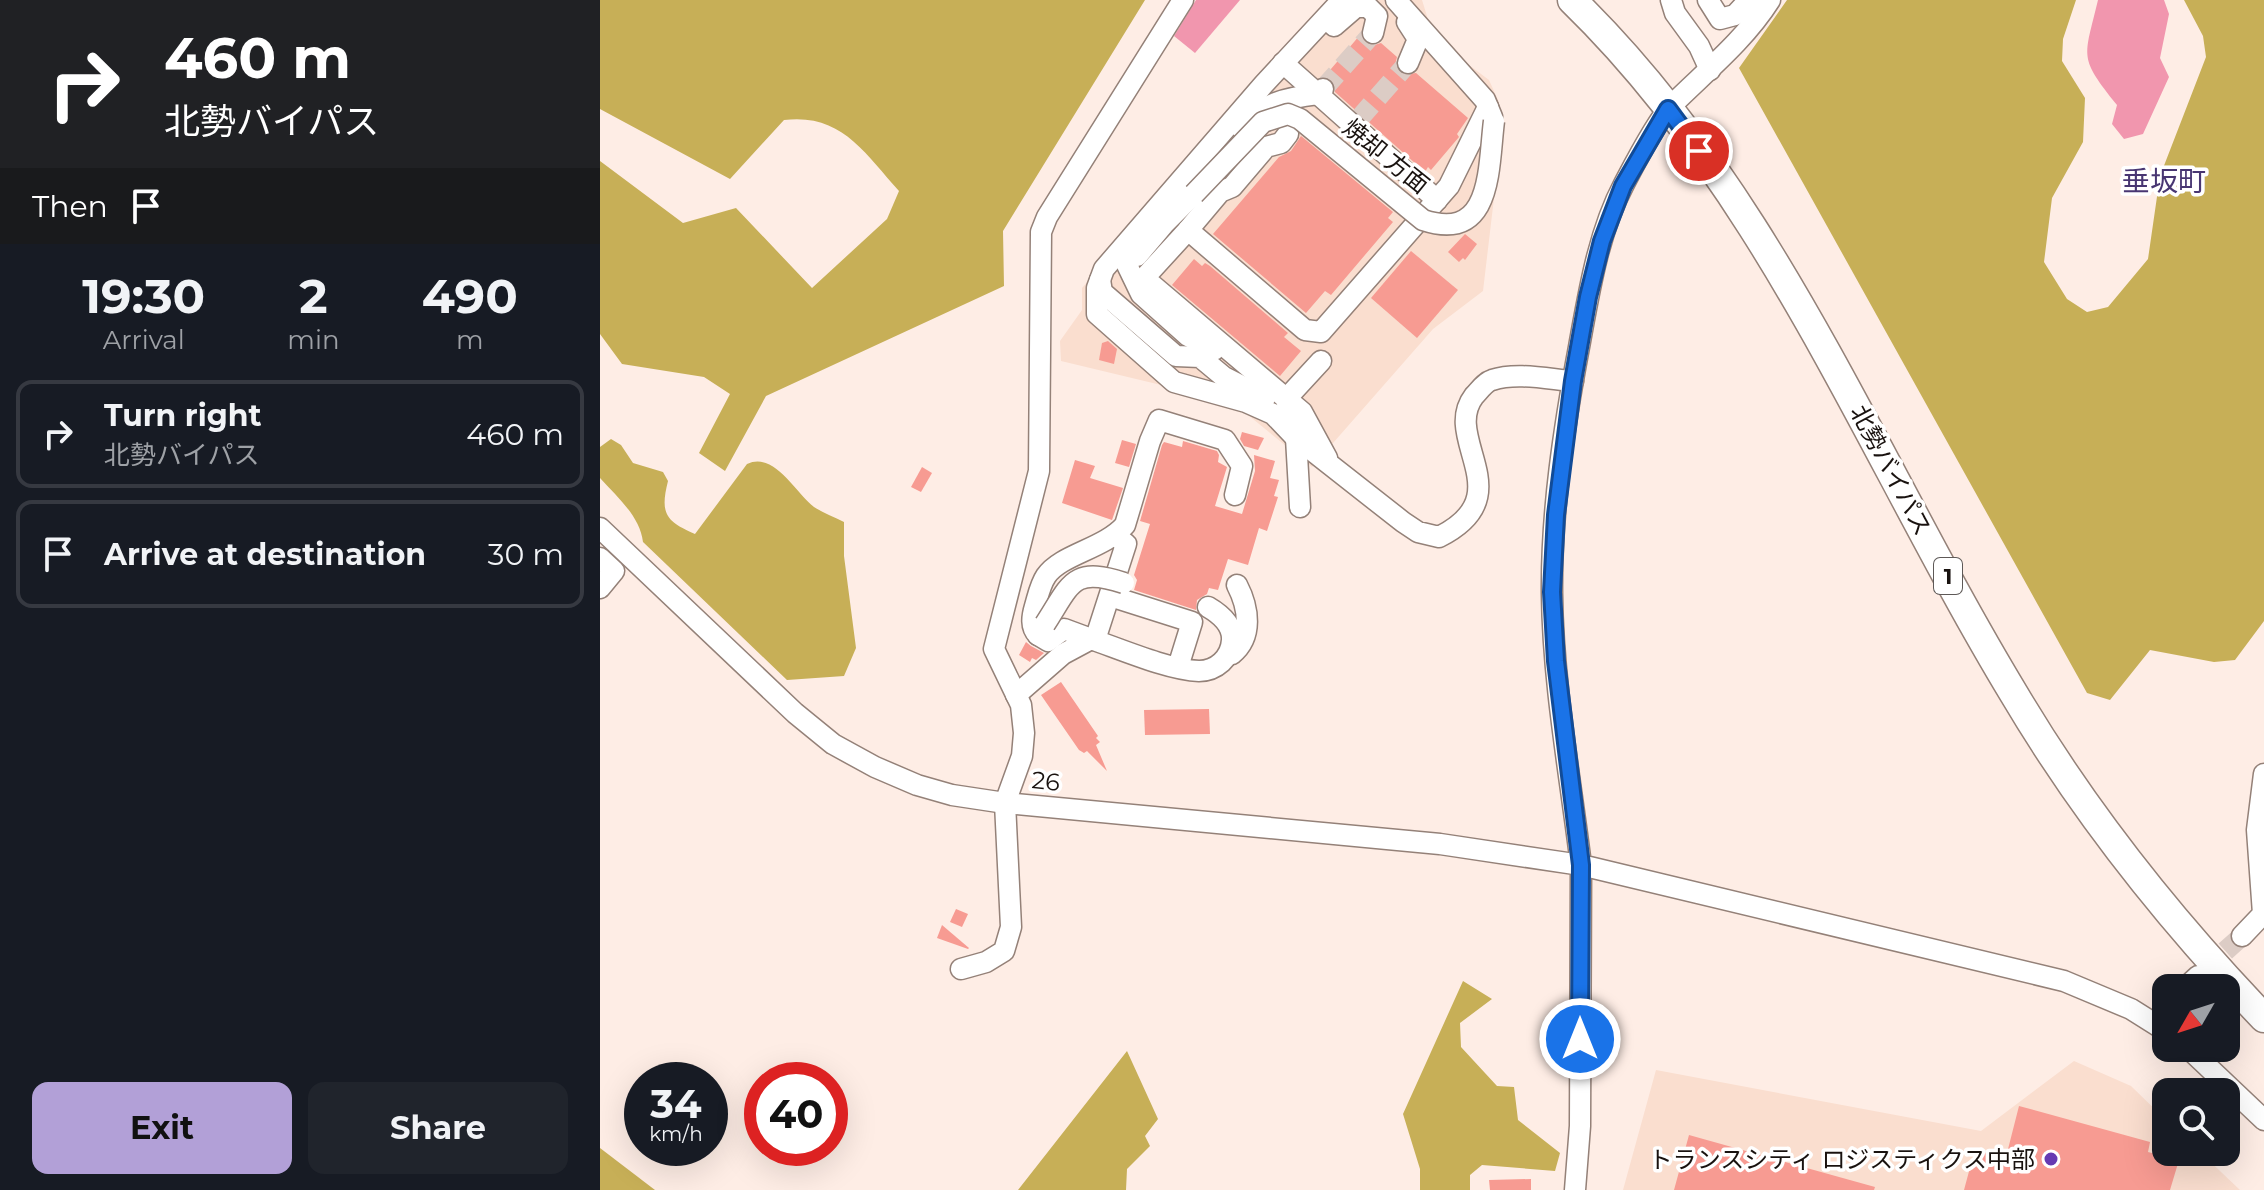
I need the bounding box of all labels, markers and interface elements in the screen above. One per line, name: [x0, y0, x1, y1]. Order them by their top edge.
text: 460 m: [164, 24, 351, 92]
icon: right: [32, 32, 136, 136]
text: 北勢バイパス: [164, 99, 379, 143]
street label: 焼却 方面: [1337, 113, 1435, 199]
pin: [1665, 117, 1733, 185]
icon: arrive: [1677, 129, 1721, 173]
district label: 垂坂町: [2122, 164, 2206, 198]
icon: arrive: [124, 184, 168, 228]
text: Then: [32, 188, 108, 225]
text: 19:30: [82, 267, 205, 325]
text: 2: [299, 267, 328, 325]
text: 490: [422, 267, 518, 325]
text: Arrival: [103, 324, 185, 356]
text: min: [287, 324, 340, 356]
text: m: [456, 324, 484, 356]
text: Turn right: [104, 397, 261, 434]
street label: 北勢バイパス: [1845, 400, 1937, 540]
icon: right: [36, 412, 80, 456]
text: 460 m: [466, 416, 564, 453]
text: 北勢バイパス: [104, 439, 259, 471]
icon: arrive: [36, 532, 80, 576]
text: Arrive at destination: [104, 536, 426, 573]
text: 30 m: [488, 536, 564, 573]
road number: 1: [1934, 558, 1962, 594]
street label: 26: [1030, 765, 1062, 797]
north arrow: [2152, 974, 2240, 1062]
map controls: [2152, 974, 2240, 1166]
position arrow: [1538, 997, 1622, 1081]
speed limit sign: 40: [744, 1062, 848, 1166]
button: search: [2152, 1078, 2240, 1166]
text: 34: [650, 1079, 702, 1128]
button: Exit: [32, 1082, 292, 1174]
button: Share: [308, 1082, 568, 1174]
text: km/h: [649, 1122, 703, 1146]
place label: トランスシティ ロジスティクス中部: [1649, 1145, 2035, 1174]
marker: トランスシティ ロジスティクス中部: [2042, 1150, 2060, 1168]

